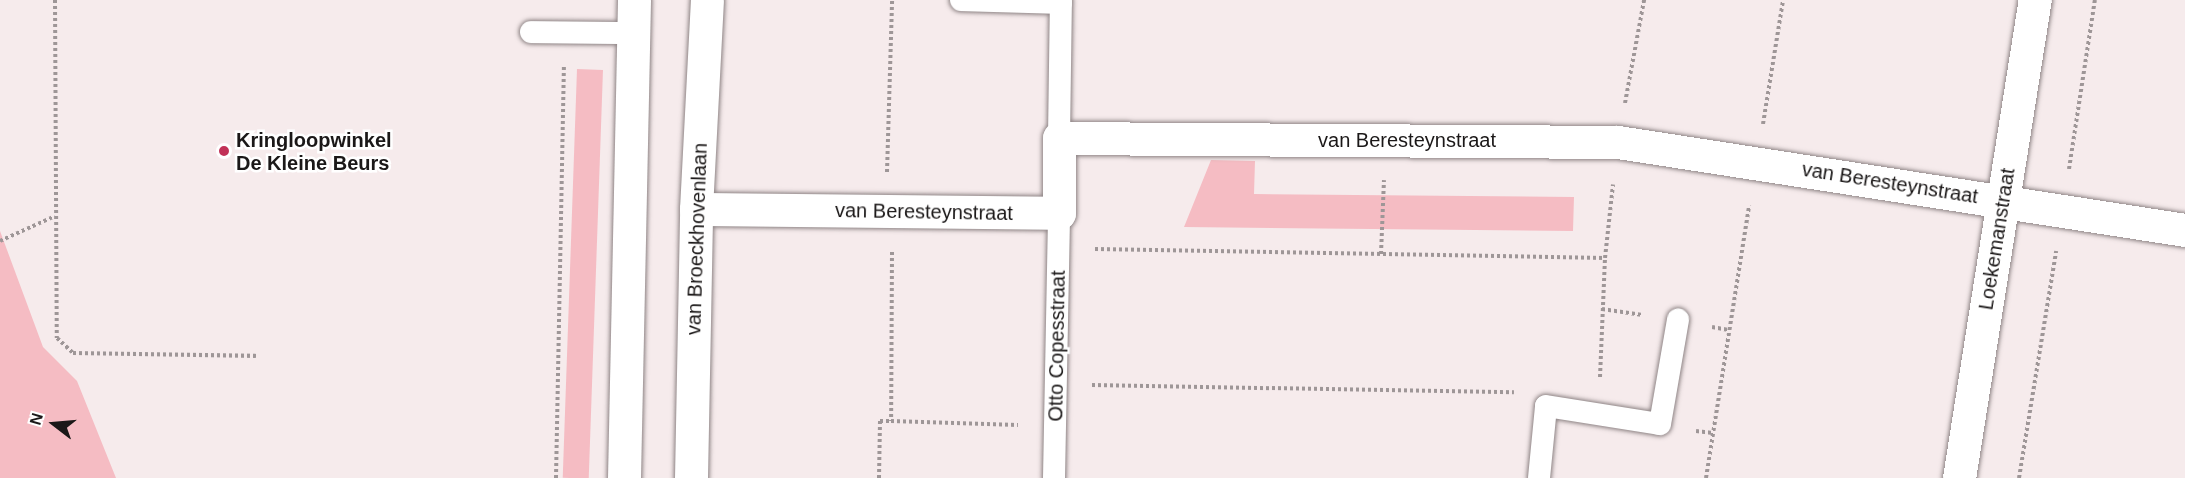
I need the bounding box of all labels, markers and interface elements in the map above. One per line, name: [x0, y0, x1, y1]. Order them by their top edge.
place label: Kringloopwinkel De Kleine Beurs: [236, 128, 392, 175]
street label: van Beresteynstraat: [1318, 128, 1496, 152]
street label: van Broeckhovenlaan: [682, 142, 712, 336]
marker: Kringloopwinkel De Kleine Beurs: [217, 144, 231, 158]
street label: van Beresteynstraat: [1800, 157, 1980, 209]
street label: Loekemanstraat: [1974, 166, 2020, 312]
street label: van Beresteynstraat: [835, 198, 1013, 226]
street label: Otto Copesstraat: [1044, 270, 1070, 422]
north arrow: [24, 394, 84, 454]
text: N: [26, 411, 46, 427]

